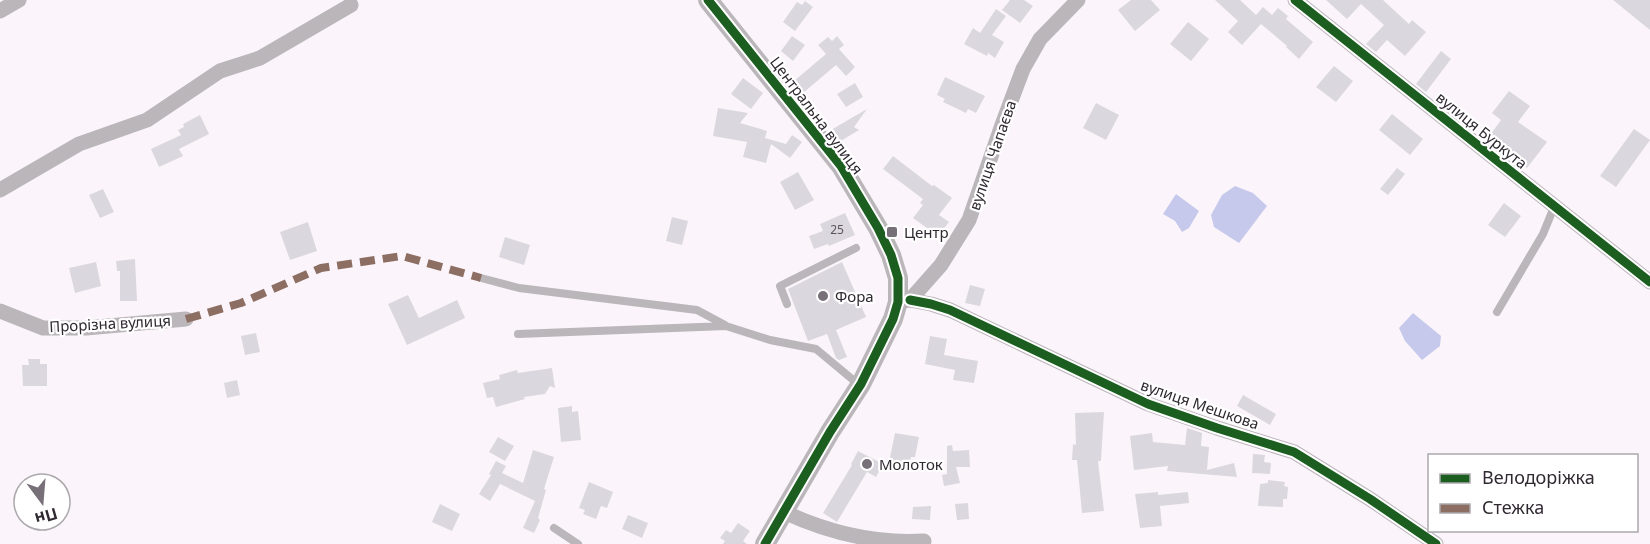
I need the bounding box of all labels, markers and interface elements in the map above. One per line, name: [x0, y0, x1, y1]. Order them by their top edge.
street label: Центральна вулиця: [766, 52, 868, 178]
street label: вулиця Буркута: [1432, 87, 1532, 173]
street label: вулиця Чапаєва: [964, 97, 1020, 213]
house number: 25: [830, 221, 844, 238]
place label: Центр: [904, 222, 949, 242]
marker: Центр: [885, 225, 899, 239]
place label: Фора: [835, 286, 874, 306]
marker: Фора: [816, 289, 830, 303]
street label: Прорізна вулиця: [49, 310, 171, 336]
street label: вулиця Мешкова: [1138, 374, 1262, 434]
place label: Молоток: [879, 454, 943, 474]
legend: [1428, 454, 1638, 532]
marker: Молоток: [860, 457, 874, 471]
text: Велодоріжка: [1482, 465, 1595, 489]
north arrow: [12, 472, 72, 532]
text: Стежка: [1482, 495, 1544, 519]
text: Пн: [32, 503, 60, 530]

